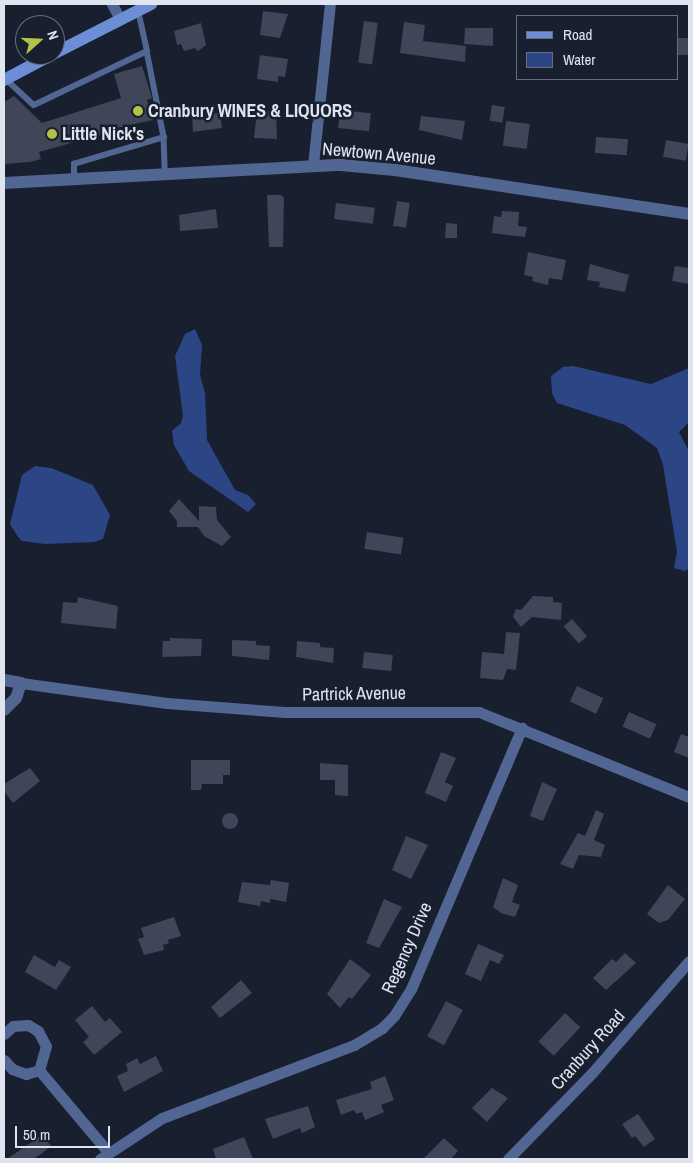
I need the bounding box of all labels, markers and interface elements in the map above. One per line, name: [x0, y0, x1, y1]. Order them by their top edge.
north arrow: [15, 15, 65, 65]
legend: [516, 15, 678, 80]
text: Road: [563, 24, 592, 45]
text: N: [43, 28, 63, 42]
text: Water: [563, 49, 595, 70]
place label: Cranbury WINES & LIQUORS: [148, 100, 352, 122]
marker: Cranbury WINES & LIQUORS: [132, 105, 144, 117]
place label: Little Nick's: [62, 123, 144, 145]
marker: Little Nick's: [46, 128, 58, 140]
street label: Newtown Avenue: [321, 138, 437, 170]
street label: Partrick Avenue: [301, 682, 407, 706]
street label: Regency Drive: [377, 899, 437, 997]
street label: Cranbury Road: [546, 1006, 630, 1094]
scale bar: [18, 1116, 112, 1148]
text: 50 m: [23, 1124, 50, 1145]

